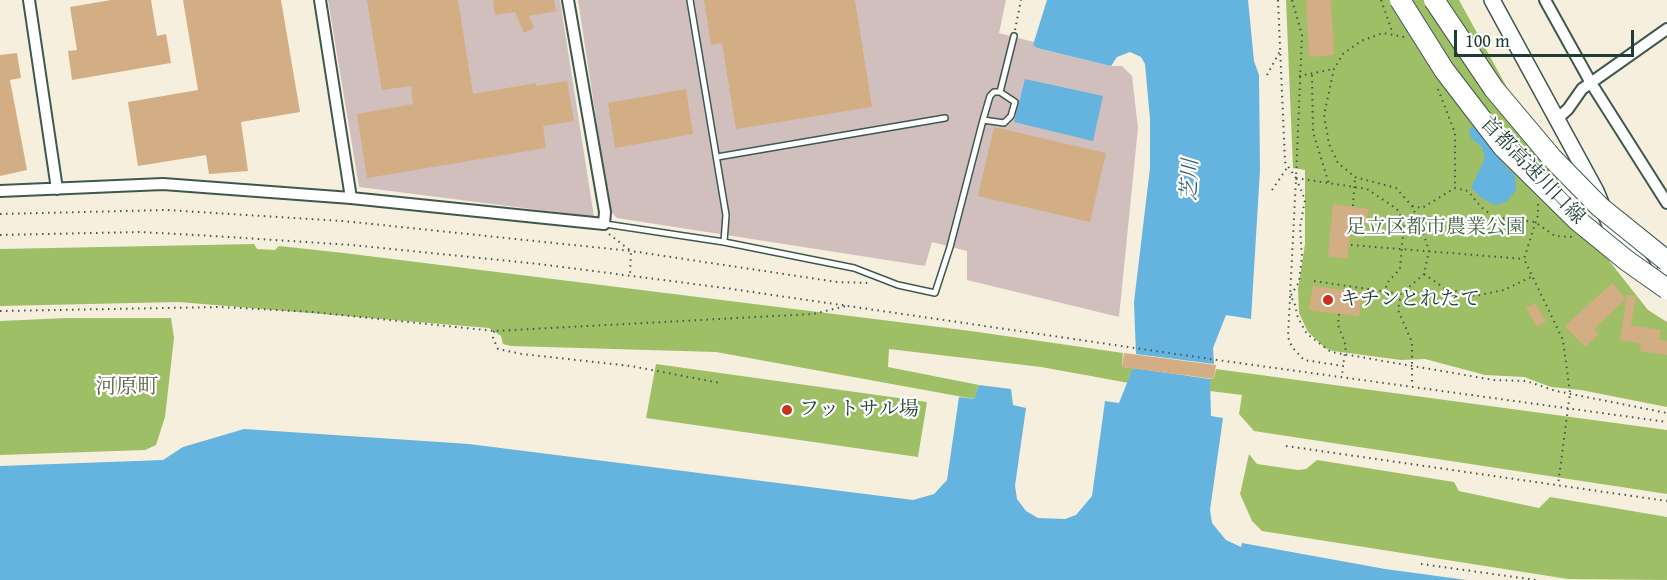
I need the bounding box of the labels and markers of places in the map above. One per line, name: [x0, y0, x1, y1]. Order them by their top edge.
place label: キチンとれたて: [1340, 288, 1480, 312]
marker: キチンとれたて: [1321, 293, 1335, 307]
place label: フットサル場: [799, 398, 919, 422]
marker: フットサル場: [780, 403, 794, 417]

